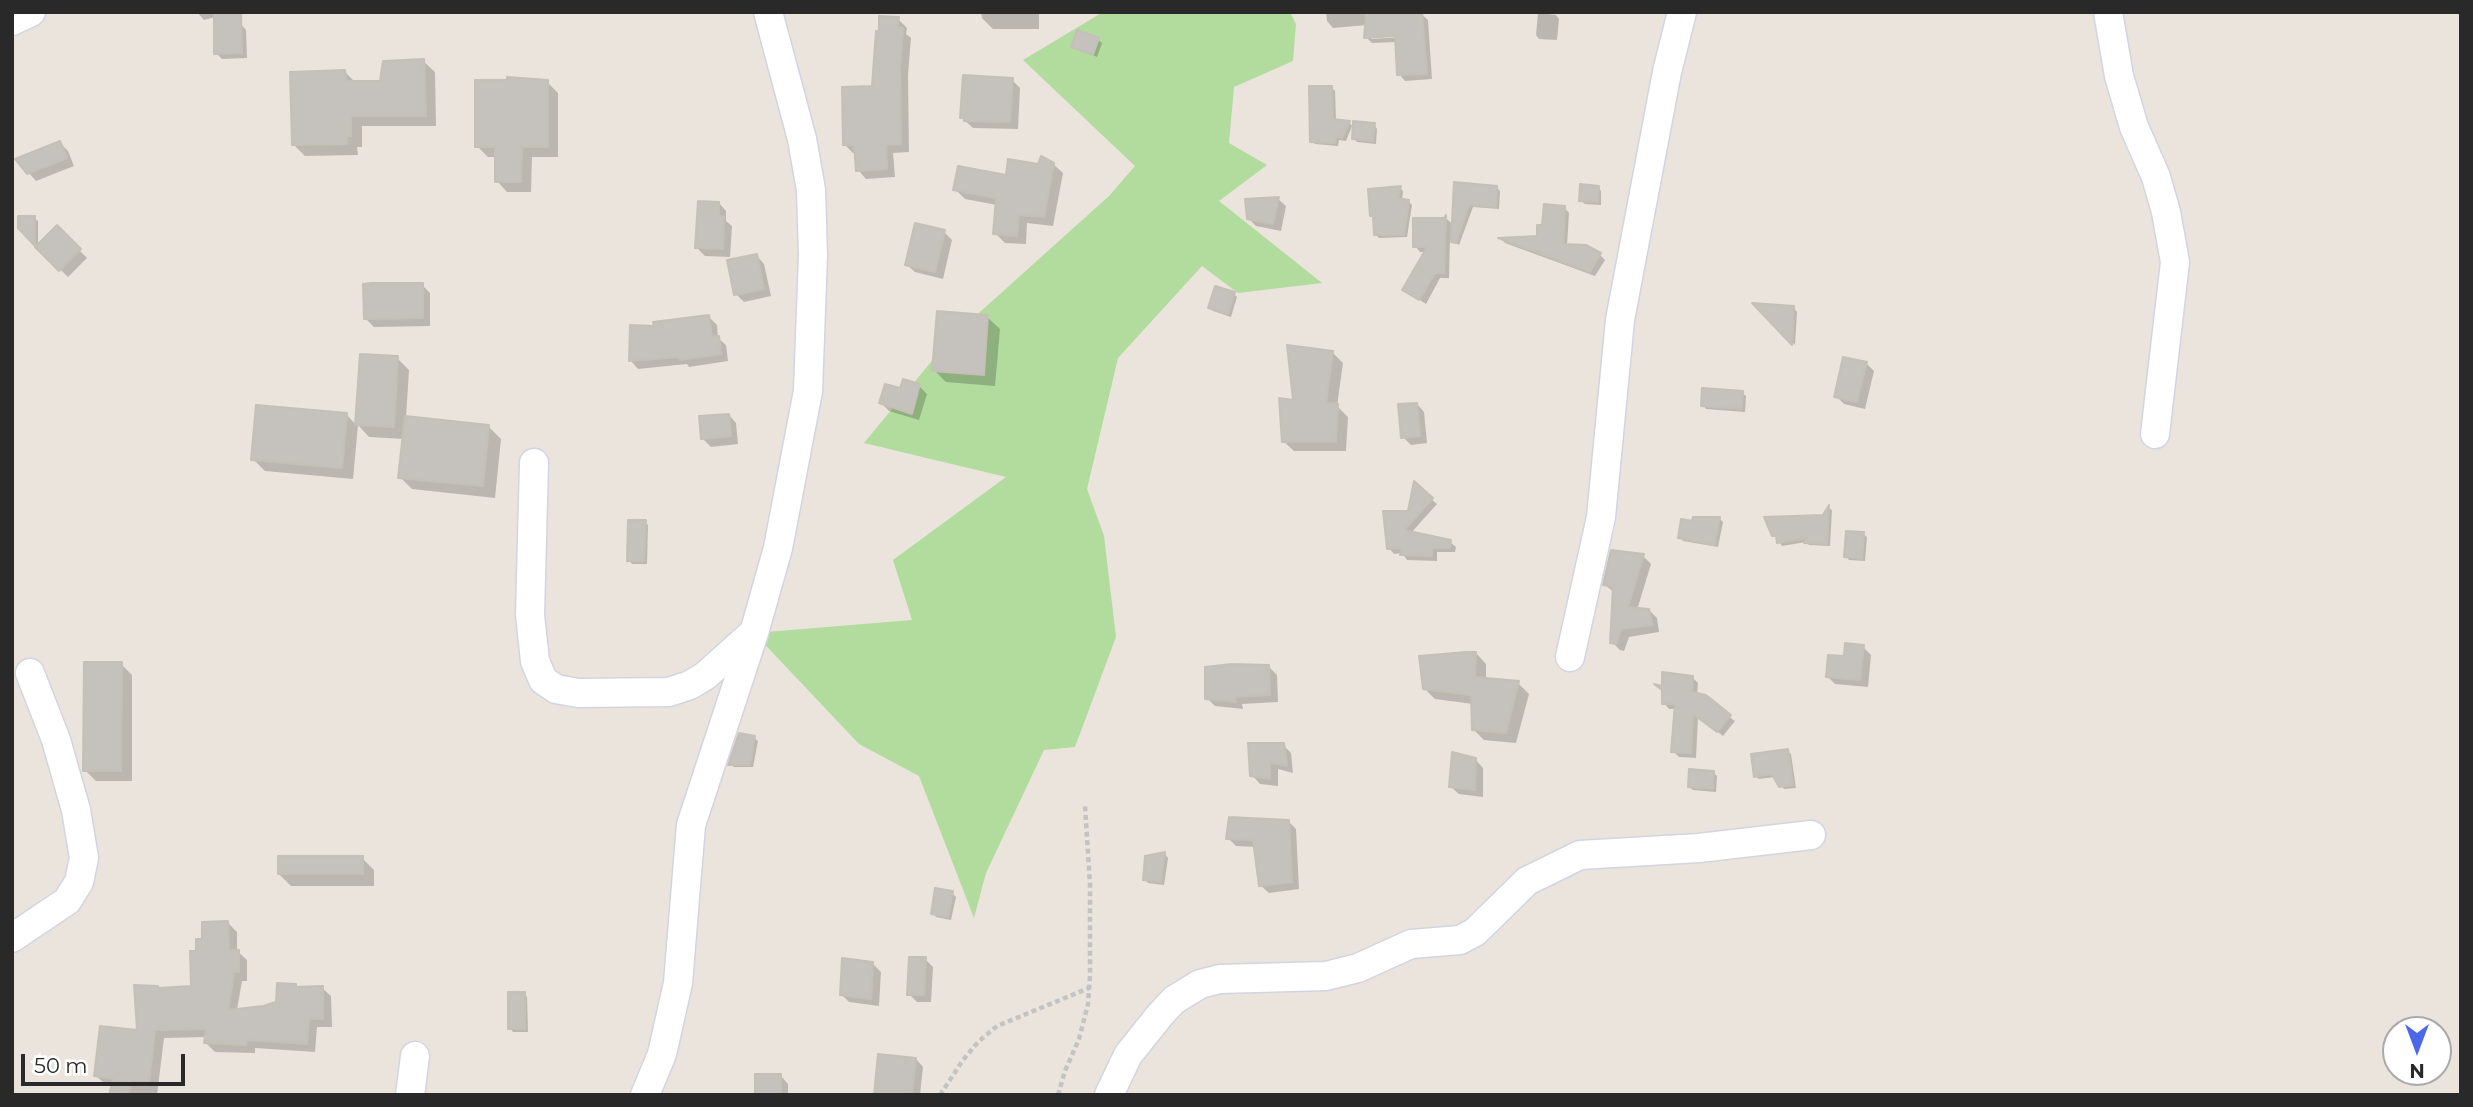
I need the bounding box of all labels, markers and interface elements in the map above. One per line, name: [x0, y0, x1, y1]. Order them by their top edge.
north arrow: [2382, 1016, 2452, 1086]
scale bar: [24, 1040, 189, 1084]
text: 50 m: [34, 1053, 88, 1078]
text: N: [2409, 1059, 2425, 1082]

